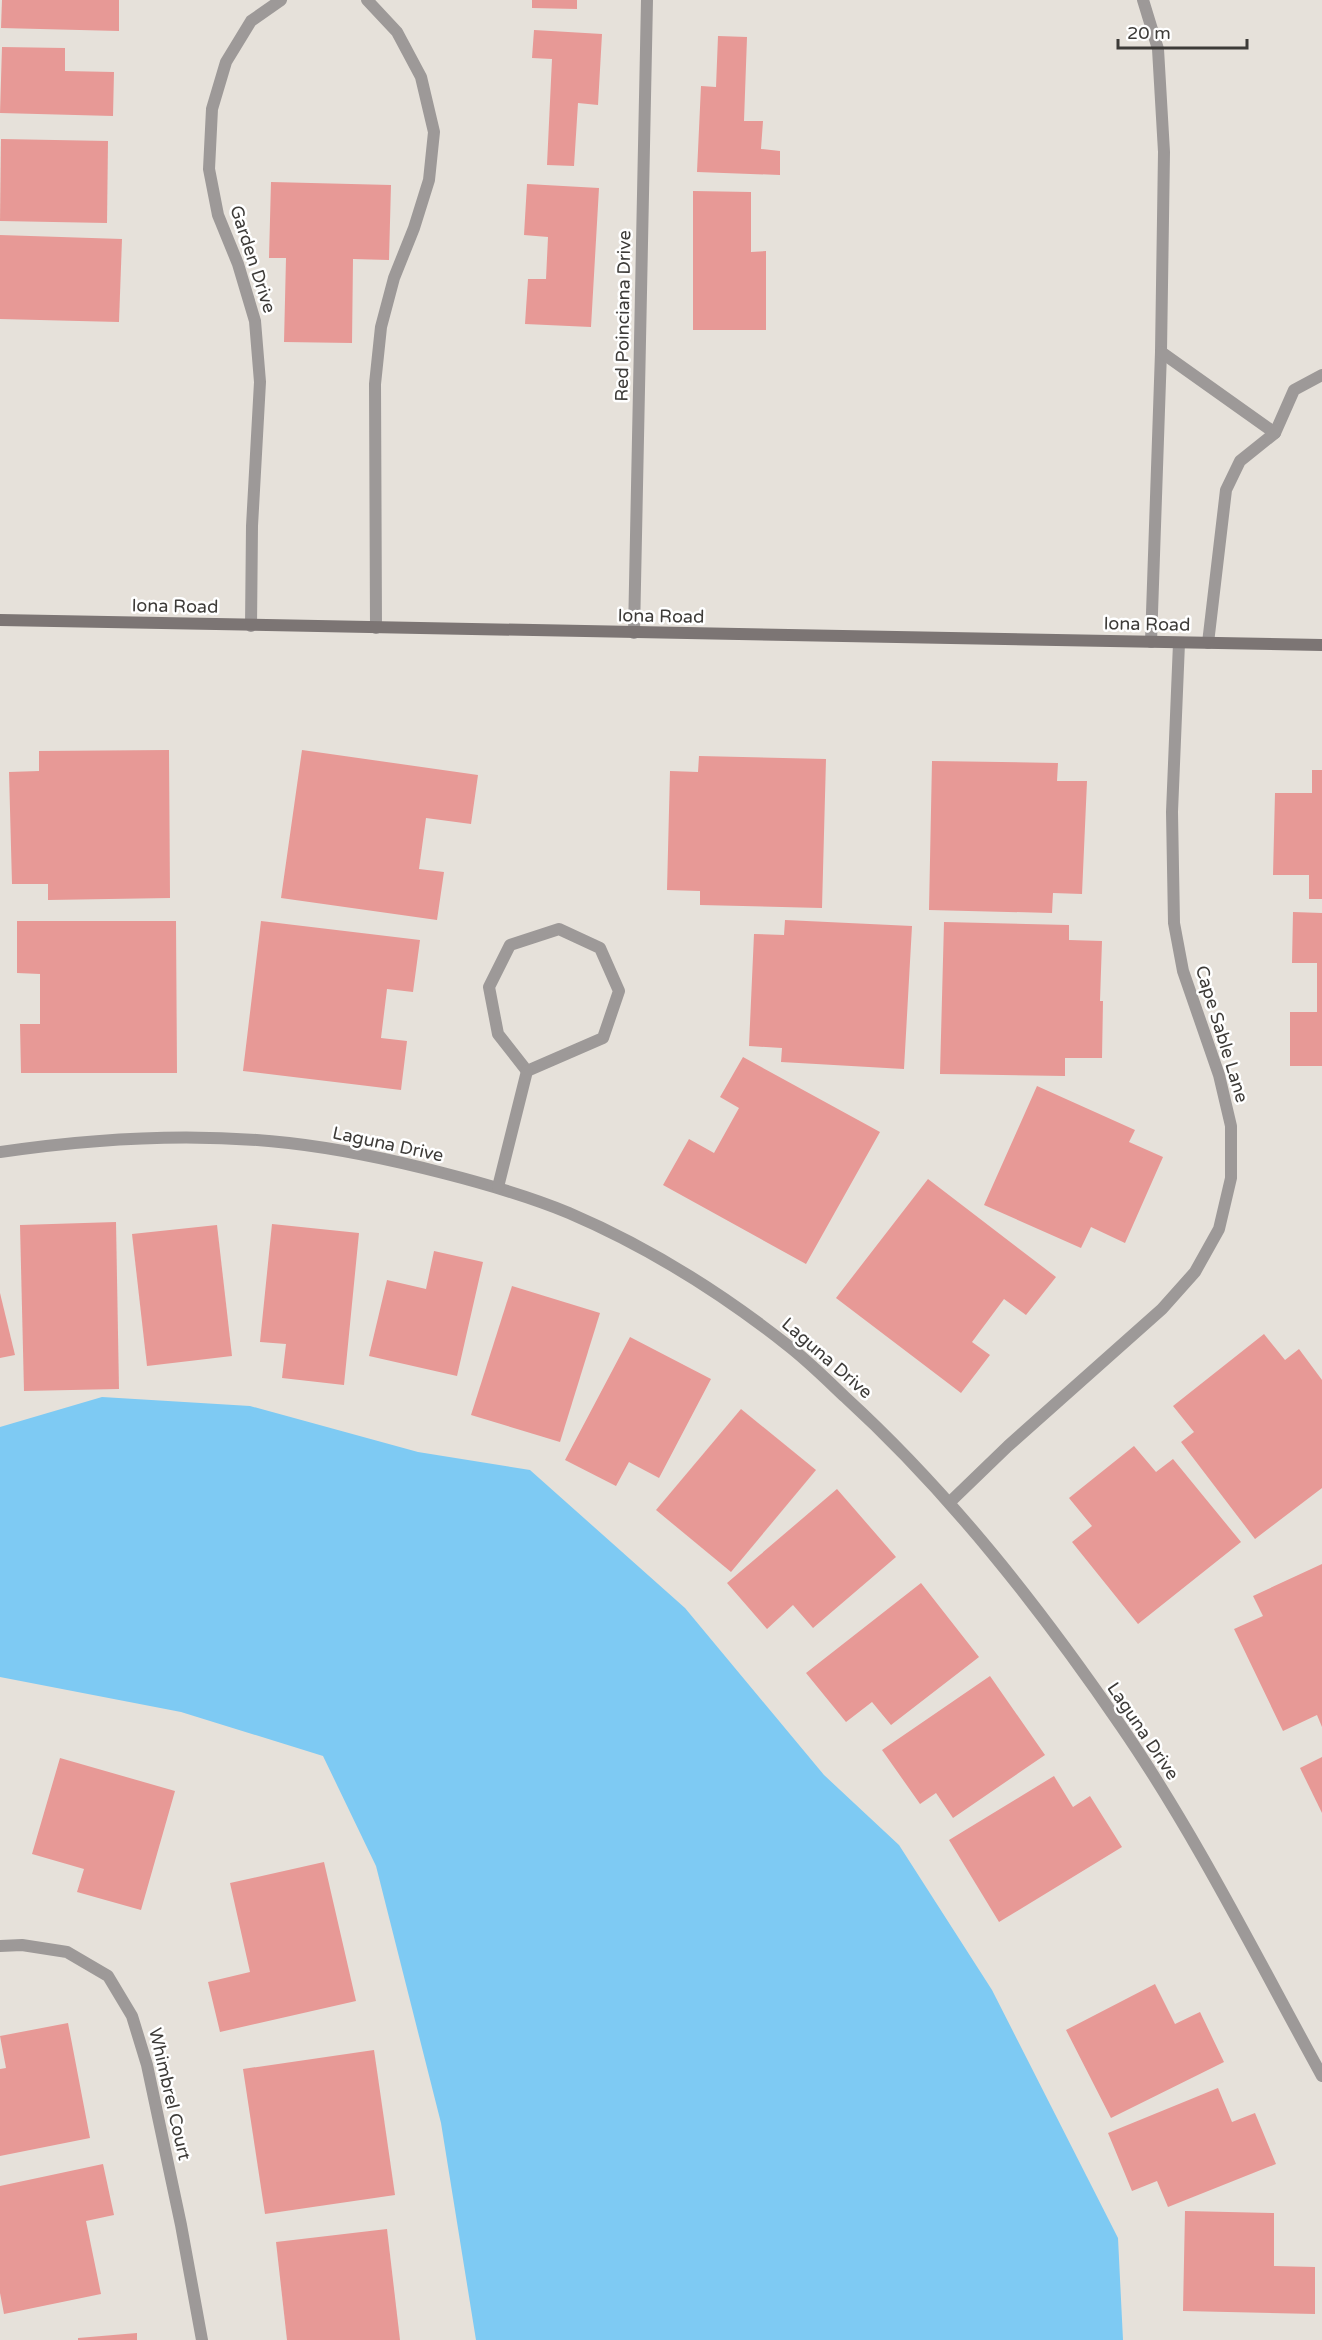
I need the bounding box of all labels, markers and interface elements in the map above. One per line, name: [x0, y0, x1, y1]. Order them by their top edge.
scale bar: [1118, 12, 1247, 50]
text: 20 m: [1127, 22, 1171, 44]
street label: Garden Drive: [225, 202, 281, 316]
street label: Red Poinciana Drive: [611, 230, 635, 402]
street label: Iona Road: [131, 594, 219, 618]
street label: Iona Road: [617, 604, 705, 628]
street label: Iona Road: [1103, 612, 1191, 636]
street label: Cape Sable Lane: [1191, 963, 1253, 1105]
street label: Laguna Drive: [330, 1122, 446, 1166]
street label: Laguna Drive: [777, 1313, 877, 1403]
street label: Laguna Drive: [1102, 1678, 1184, 1784]
street label: Whimbrel Court: [144, 2026, 196, 2163]

